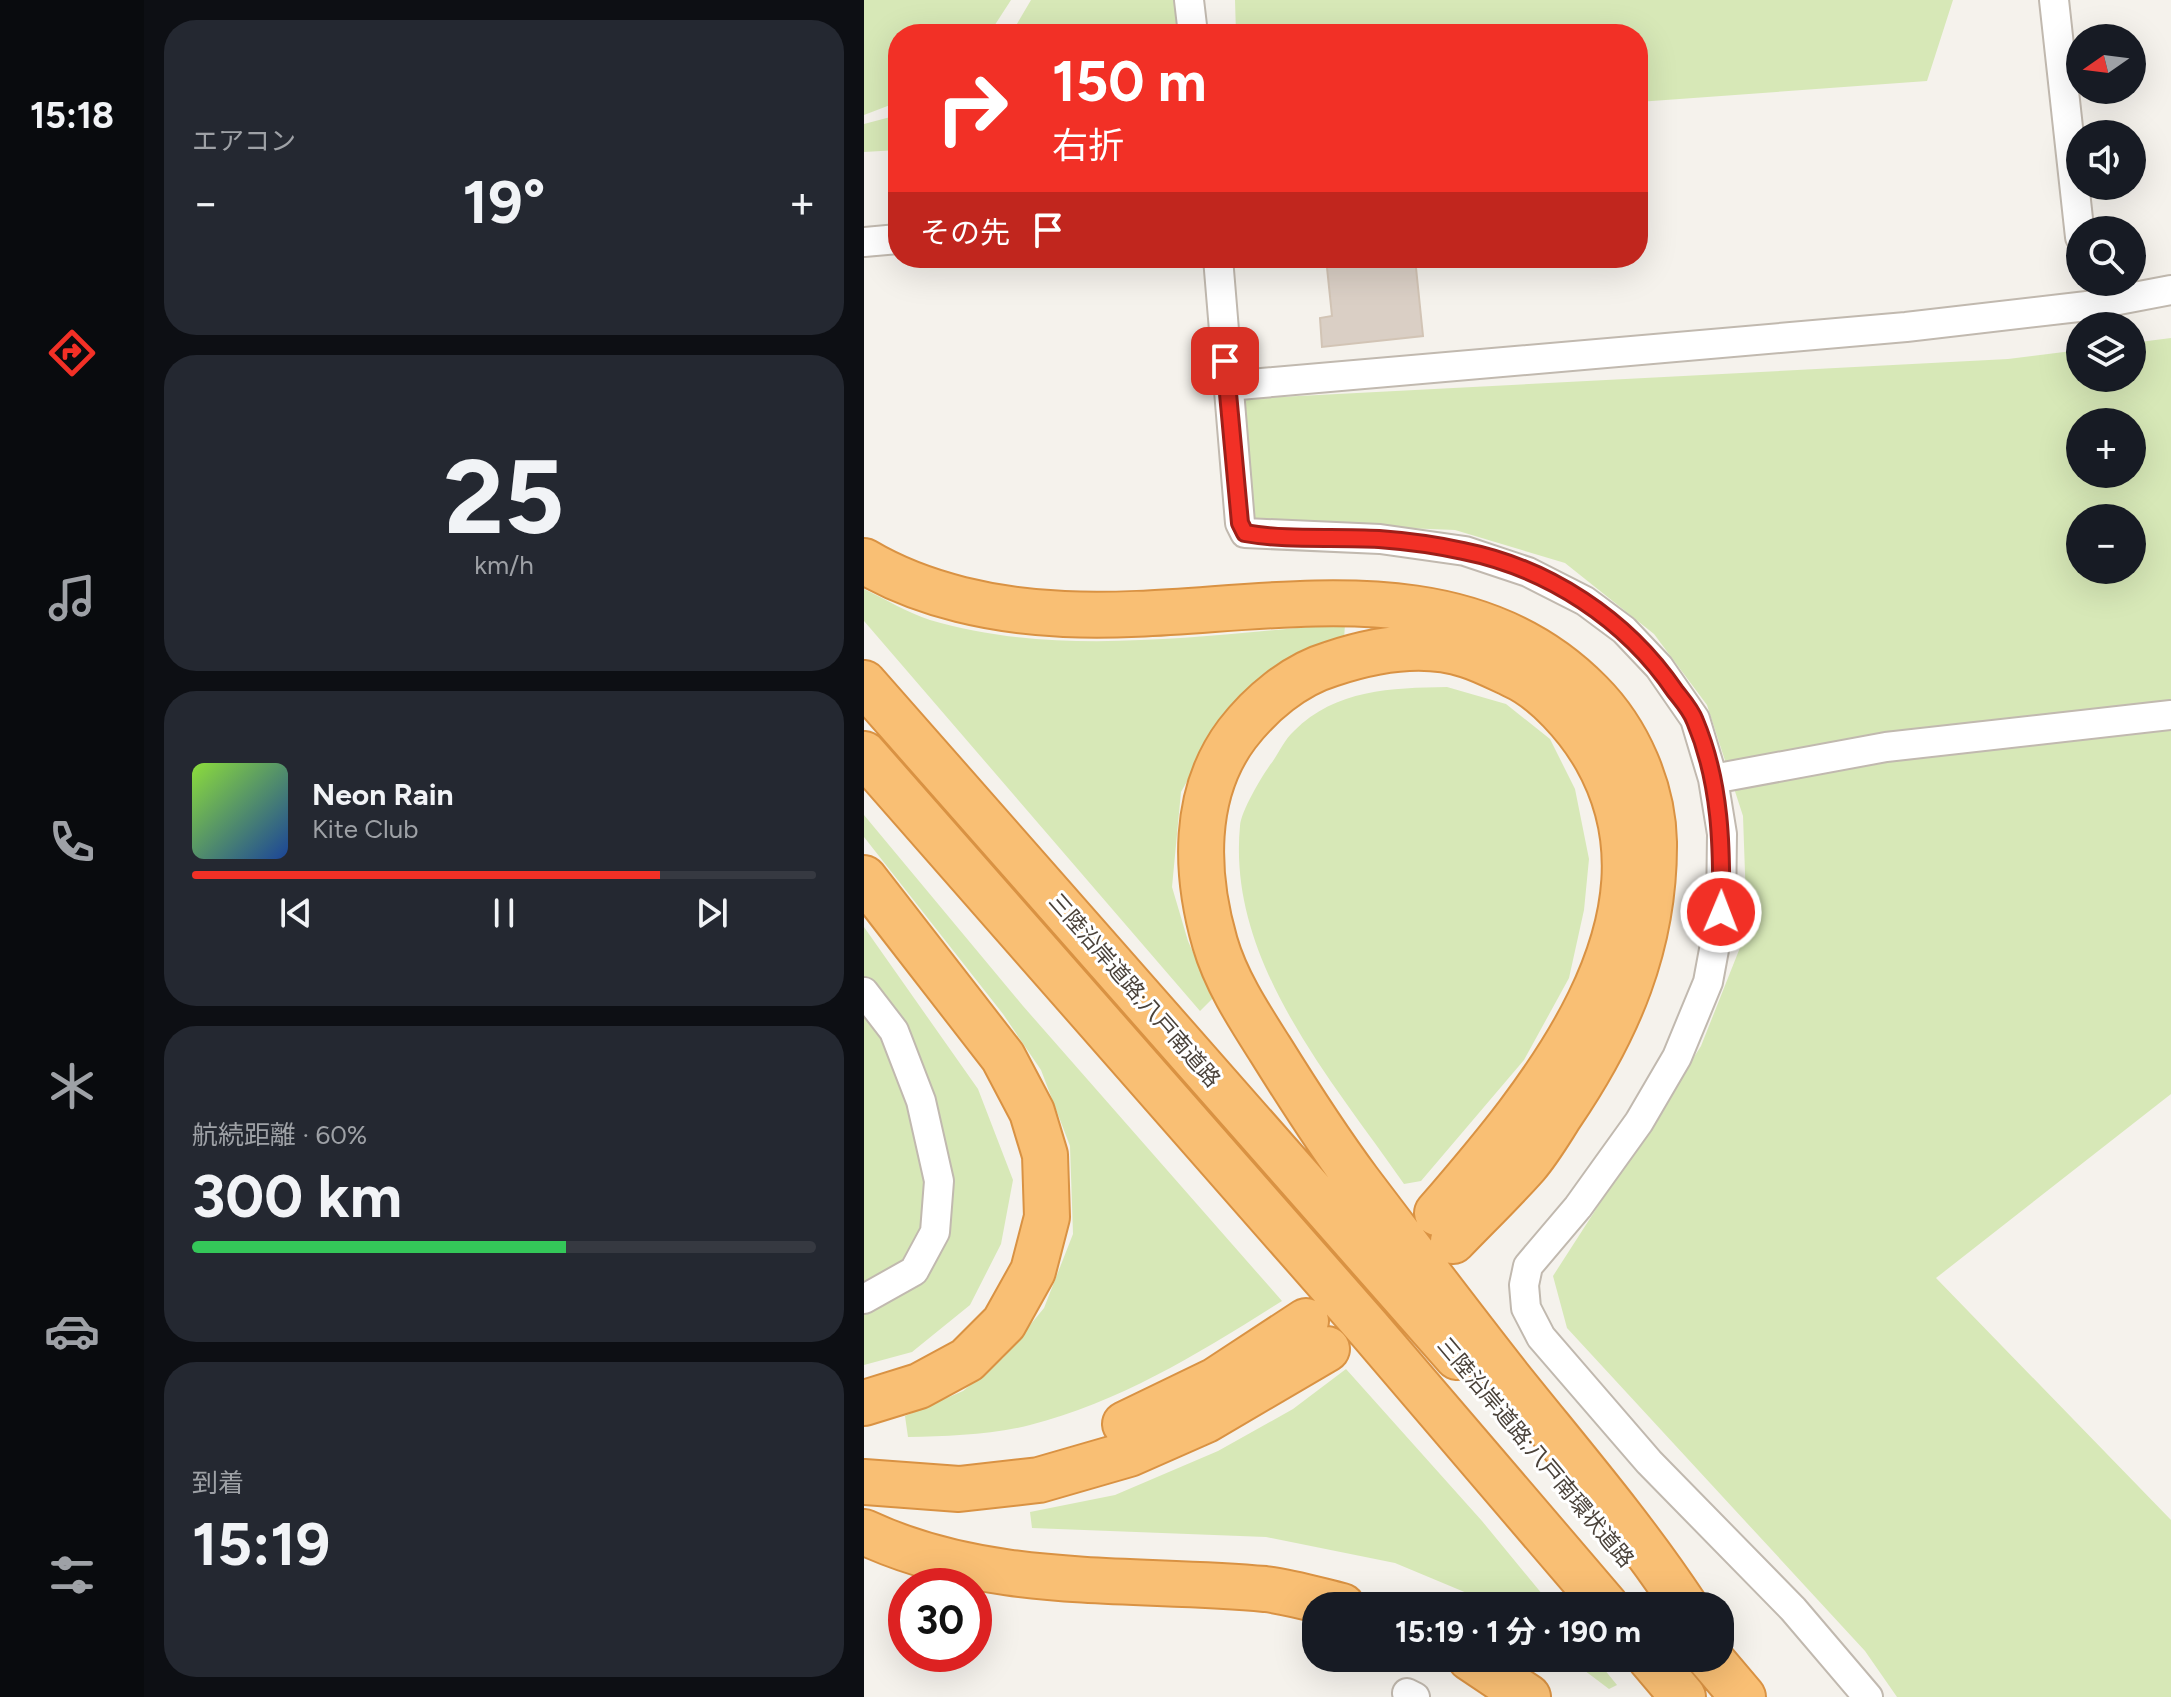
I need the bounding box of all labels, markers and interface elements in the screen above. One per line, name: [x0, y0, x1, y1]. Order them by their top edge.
north arrow: [2066, 24, 2146, 104]
map controls: [2066, 24, 2146, 584]
text: 150 m: [1052, 48, 1207, 115]
icon: right: [920, 56, 1024, 160]
text: 15:18: [30, 94, 114, 137]
button: sound: [2066, 120, 2146, 200]
text: 右折: [1052, 124, 1124, 167]
text: エアコン: [192, 125, 296, 157]
text: 19°: [463, 166, 545, 238]
text: −: [192, 176, 219, 229]
text: +: [789, 176, 816, 229]
icon: arrive: [1026, 208, 1070, 252]
text: その先: [920, 214, 1010, 251]
button: search: [2066, 216, 2146, 296]
button: layers: [2066, 312, 2146, 392]
icon: directions: [44, 325, 100, 381]
pin: [1191, 327, 1259, 395]
icon: arrive: [1203, 339, 1247, 383]
button: +: [2066, 408, 2146, 488]
text: 25: [444, 434, 564, 559]
button: −: [2066, 504, 2146, 584]
text: km/h: [474, 549, 534, 581]
icon: music: [44, 570, 100, 626]
text: Neon Rain: [312, 776, 454, 813]
text: Kite Club: [312, 813, 418, 845]
icon: phone: [44, 814, 100, 870]
position arrow: [1679, 870, 1763, 954]
street label: 三陸沿岸道路;八戸南道路: [1043, 888, 1226, 1093]
icon: previous: [274, 891, 318, 935]
icon: pause: [482, 891, 526, 935]
icon: next: [690, 891, 734, 935]
icon: climate: [44, 1058, 100, 1114]
text: 航続距離 · 60%: [192, 1119, 367, 1151]
text: 300 km: [192, 1160, 402, 1232]
icon: car: [44, 1303, 100, 1359]
street label: 三陸沿岸道路;八戸南環状道路: [1432, 1332, 1640, 1573]
text: 到着: [192, 1467, 244, 1499]
text: 15:19: [192, 1508, 330, 1580]
icon: filters: [44, 1547, 100, 1603]
speed limit sign: 30: [888, 1568, 992, 1672]
text: 15:19 · 1 分 · 190 m: [1395, 1613, 1641, 1650]

